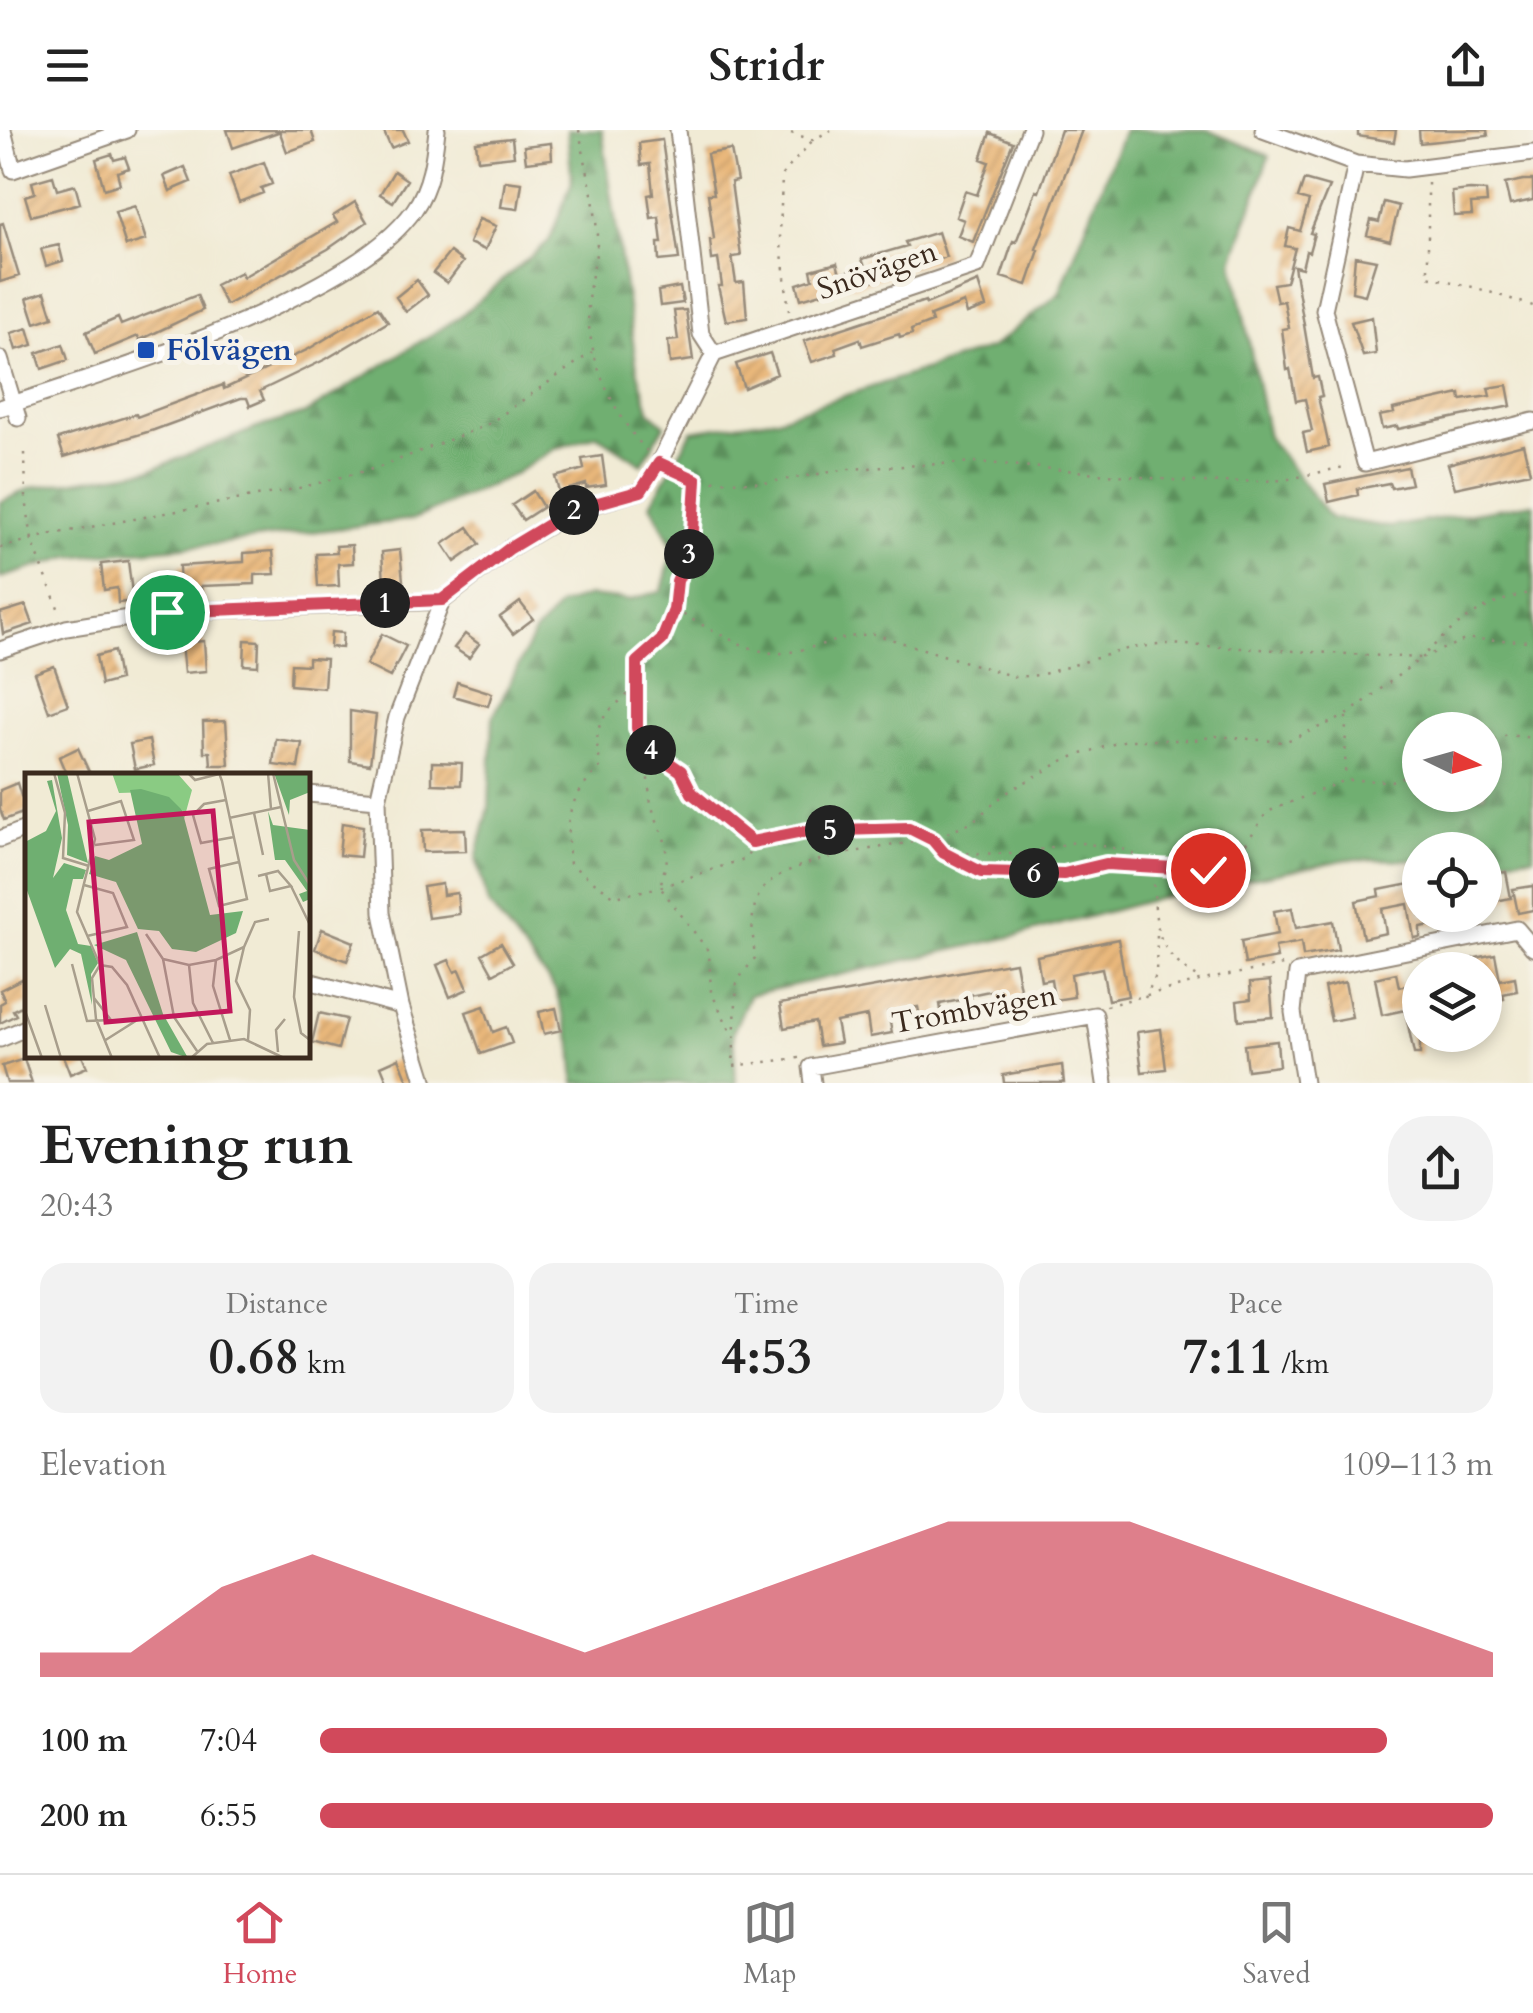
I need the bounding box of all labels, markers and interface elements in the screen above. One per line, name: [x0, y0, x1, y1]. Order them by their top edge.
text: Stridr: [709, 35, 824, 96]
icon: menu: [40, 38, 95, 93]
icon: share: [1438, 38, 1493, 93]
street label: Snövägen: [812, 231, 943, 310]
place label: Fölvägen: [166, 330, 292, 371]
marker: Fölvägen: [135, 339, 157, 361]
pin: 2: [549, 485, 599, 535]
text: 2: [567, 491, 581, 529]
pin: 3: [664, 529, 714, 579]
text: 3: [682, 535, 696, 573]
pin: [125, 570, 210, 655]
pin: 1: [360, 578, 410, 628]
text: 1: [378, 584, 392, 622]
icon: arrive: [140, 585, 195, 640]
north arrow: [1402, 712, 1502, 812]
map controls: [1402, 712, 1502, 1052]
pin: 4: [626, 725, 676, 775]
text: 4: [644, 731, 658, 769]
inset map: [25, 773, 310, 1058]
pin: 5: [805, 805, 855, 855]
text: 5: [823, 811, 837, 849]
pin: [1166, 828, 1251, 913]
button: locate: [1402, 832, 1502, 932]
icon: check: [1181, 843, 1236, 898]
pin: 6: [1009, 848, 1059, 898]
text: 6: [1027, 854, 1041, 892]
button: layers: [1402, 952, 1502, 1052]
street label: Trombvägen: [889, 975, 1060, 1044]
text: Evening run: [40, 1109, 353, 1183]
button: share: [1388, 1116, 1493, 1221]
text: 20:43: [40, 1184, 114, 1228]
text: Distance: [226, 1285, 328, 1323]
text: Time: [734, 1285, 799, 1323]
text: Pace: [1229, 1285, 1283, 1323]
text: 0.68: [208, 1323, 300, 1391]
text: 4:53: [721, 1323, 812, 1391]
text: 7:11: [1183, 1323, 1274, 1391]
text: km: [300, 1345, 346, 1383]
text: /km: [1274, 1345, 1329, 1383]
text: Elevation: [40, 1443, 167, 1487]
text: 109–113 m: [1341, 1443, 1493, 1487]
text: 100 m: [40, 1719, 127, 1763]
text: 7:04: [200, 1719, 257, 1763]
text: 200 m: [40, 1794, 127, 1838]
text: 6:55: [200, 1794, 257, 1838]
tab: Home: [223, 1895, 297, 1993]
tab: Map: [743, 1895, 798, 1993]
tab: Saved: [1243, 1895, 1310, 1993]

